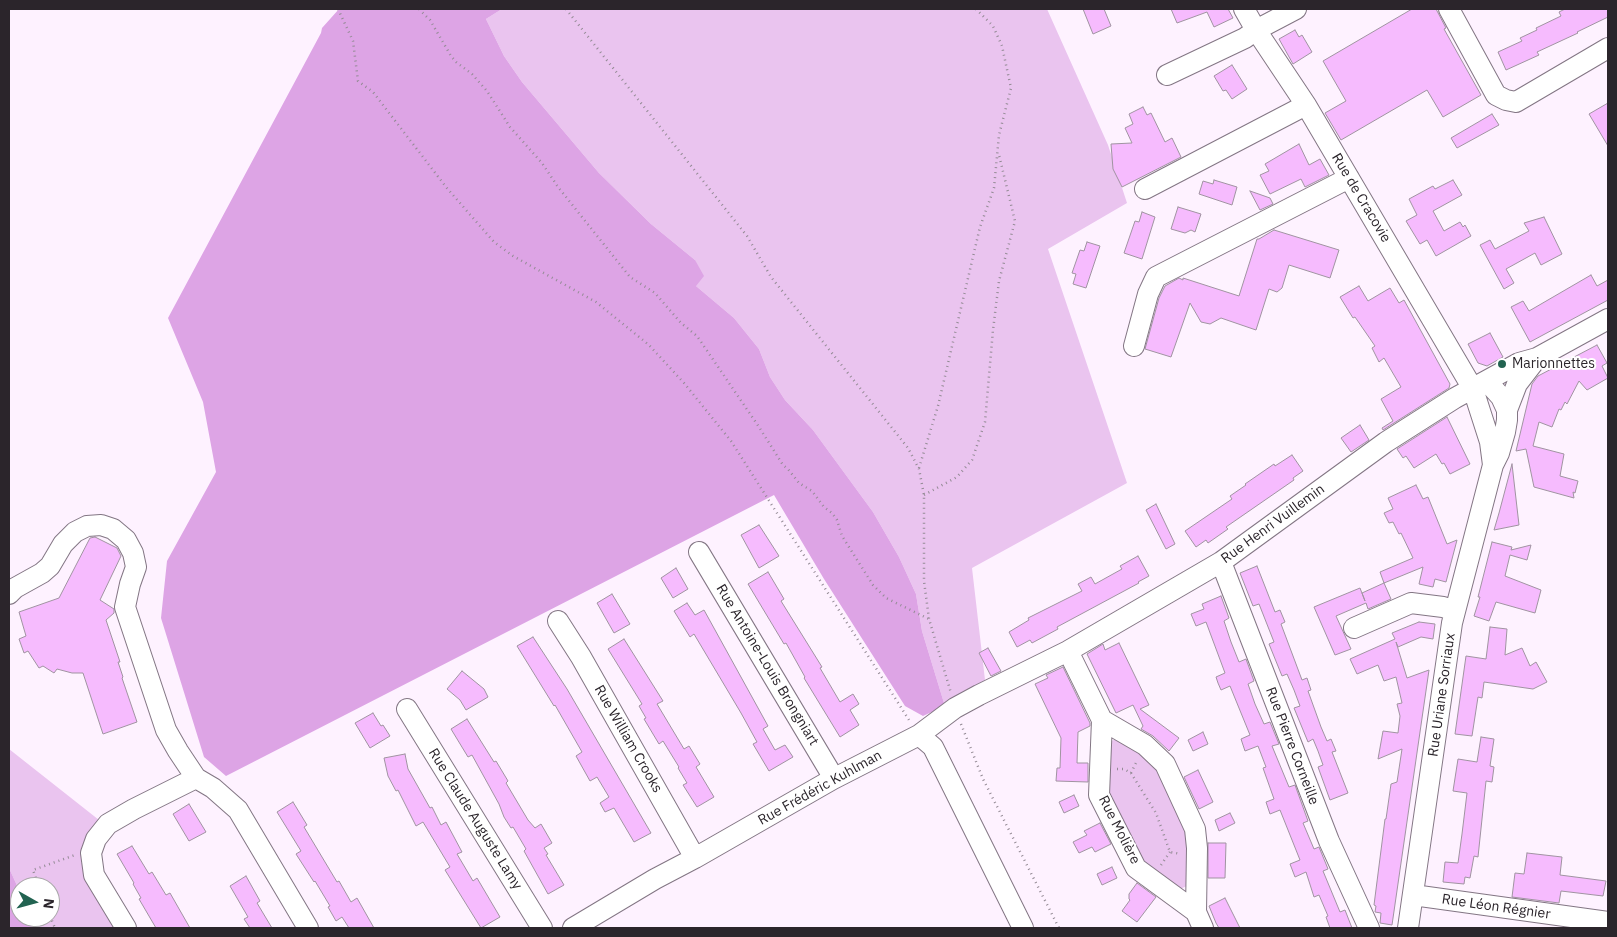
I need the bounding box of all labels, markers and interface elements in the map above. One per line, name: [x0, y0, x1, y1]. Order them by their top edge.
street label: Rue de Cracovie: [1328, 150, 1394, 246]
place label: Marionnettes: [1512, 356, 1595, 372]
marker: Marionnettes: [1496, 358, 1508, 370]
street label: Rue Henri Vuillemin: [1218, 481, 1328, 567]
street label: Rue Antoine-Louis Brongniart: [712, 581, 822, 749]
street label: Rue Uriane Sorriaux: [1425, 632, 1459, 758]
street label: Rue William Crooks: [590, 682, 666, 796]
street label: Rue Pierre Corneille: [1262, 685, 1322, 807]
street label: Rue Claude Auguste Lamy: [425, 745, 525, 893]
street label: Rue Frédéric Kuhlman: [755, 747, 885, 829]
street label: Rue Molière: [1095, 793, 1143, 867]
north arrow: [10, 877, 60, 927]
street label: Rue Léon Régnier: [1441, 891, 1551, 923]
text: N: [39, 898, 58, 910]

